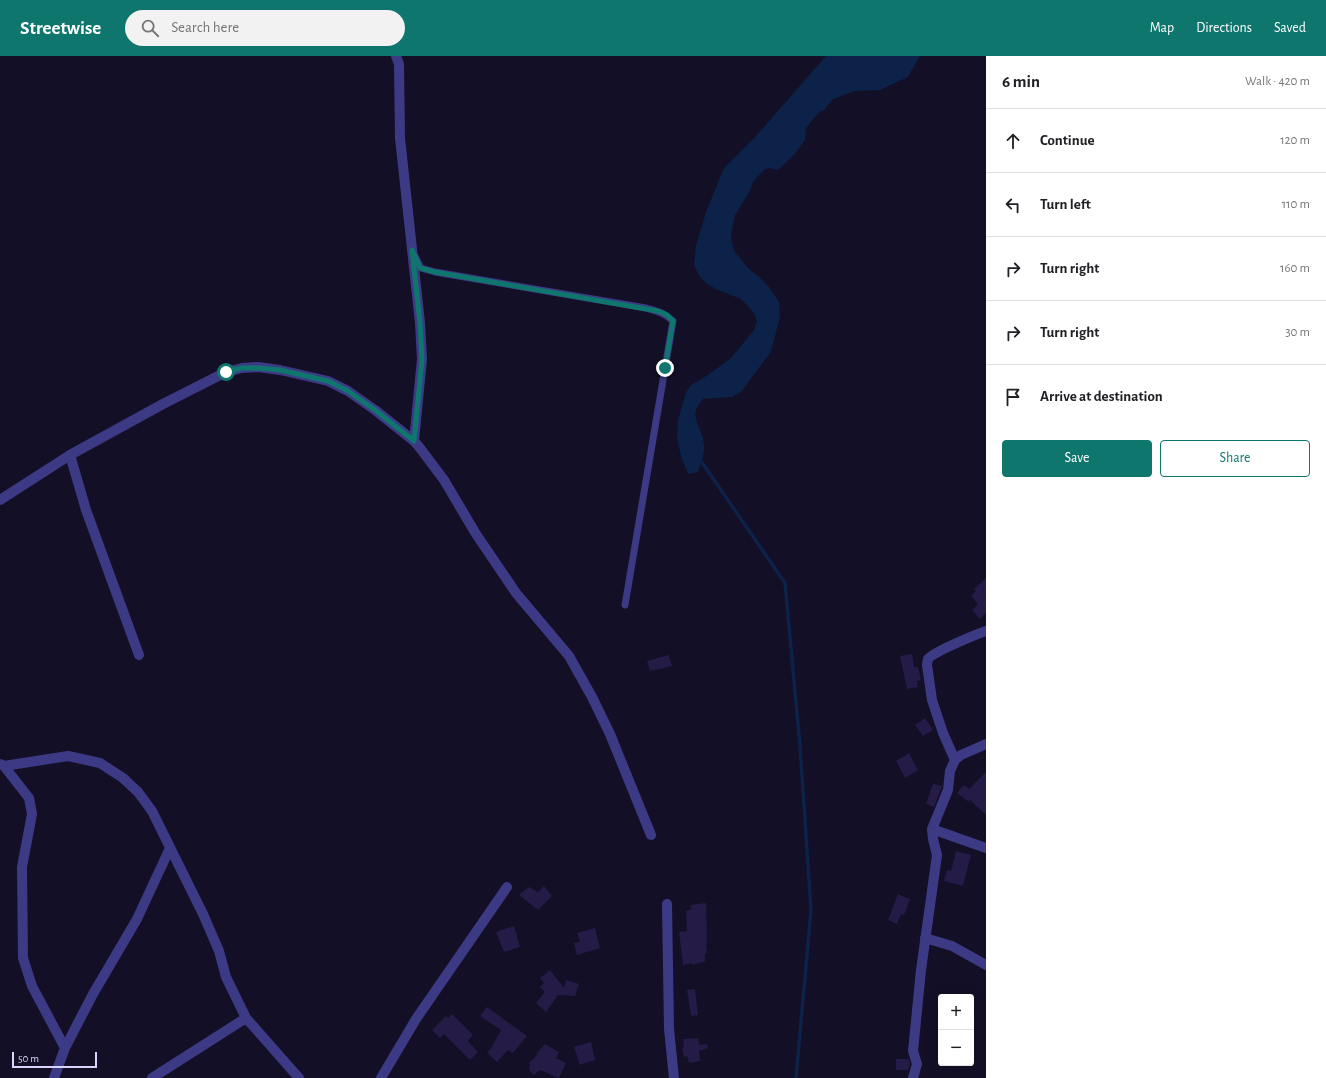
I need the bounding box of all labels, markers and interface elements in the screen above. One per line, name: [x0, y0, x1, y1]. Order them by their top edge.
search box: [125, 10, 405, 46]
icon: search: [139, 17, 161, 39]
text: Streetwise: [20, 19, 101, 38]
text: Search here: [171, 20, 239, 35]
text: Map: [1150, 21, 1174, 35]
text: Directions: [1196, 21, 1252, 35]
text: Saved: [1274, 21, 1306, 35]
text: 6 min: [1002, 73, 1040, 90]
text: Walk · 420 m: [1245, 75, 1310, 88]
icon: ahead: [1002, 130, 1024, 152]
text: Continue: [1040, 133, 1095, 148]
text: 120 m: [1280, 134, 1310, 147]
icon: left: [1002, 194, 1024, 216]
text: Turn left: [1040, 197, 1091, 212]
text: 110 m: [1282, 198, 1310, 211]
icon: right: [1002, 258, 1024, 280]
text: Turn right: [1040, 261, 1099, 276]
text: 160 m: [1280, 262, 1310, 275]
icon: right: [1002, 322, 1024, 344]
text: Turn right: [1040, 325, 1099, 340]
text: 30 m: [1285, 326, 1310, 339]
route end: [656, 359, 674, 377]
route start: [217, 363, 235, 381]
icon: arrive: [1002, 386, 1024, 408]
text: Arrive at destination: [1040, 389, 1163, 404]
button: Save: [1002, 440, 1152, 477]
button: Share: [1160, 440, 1310, 477]
map controls: [938, 994, 974, 1066]
button: +: [938, 994, 974, 1030]
button: −: [938, 1030, 974, 1066]
scale bar: [12, 1050, 97, 1069]
text: 50 m: [18, 1053, 39, 1064]

